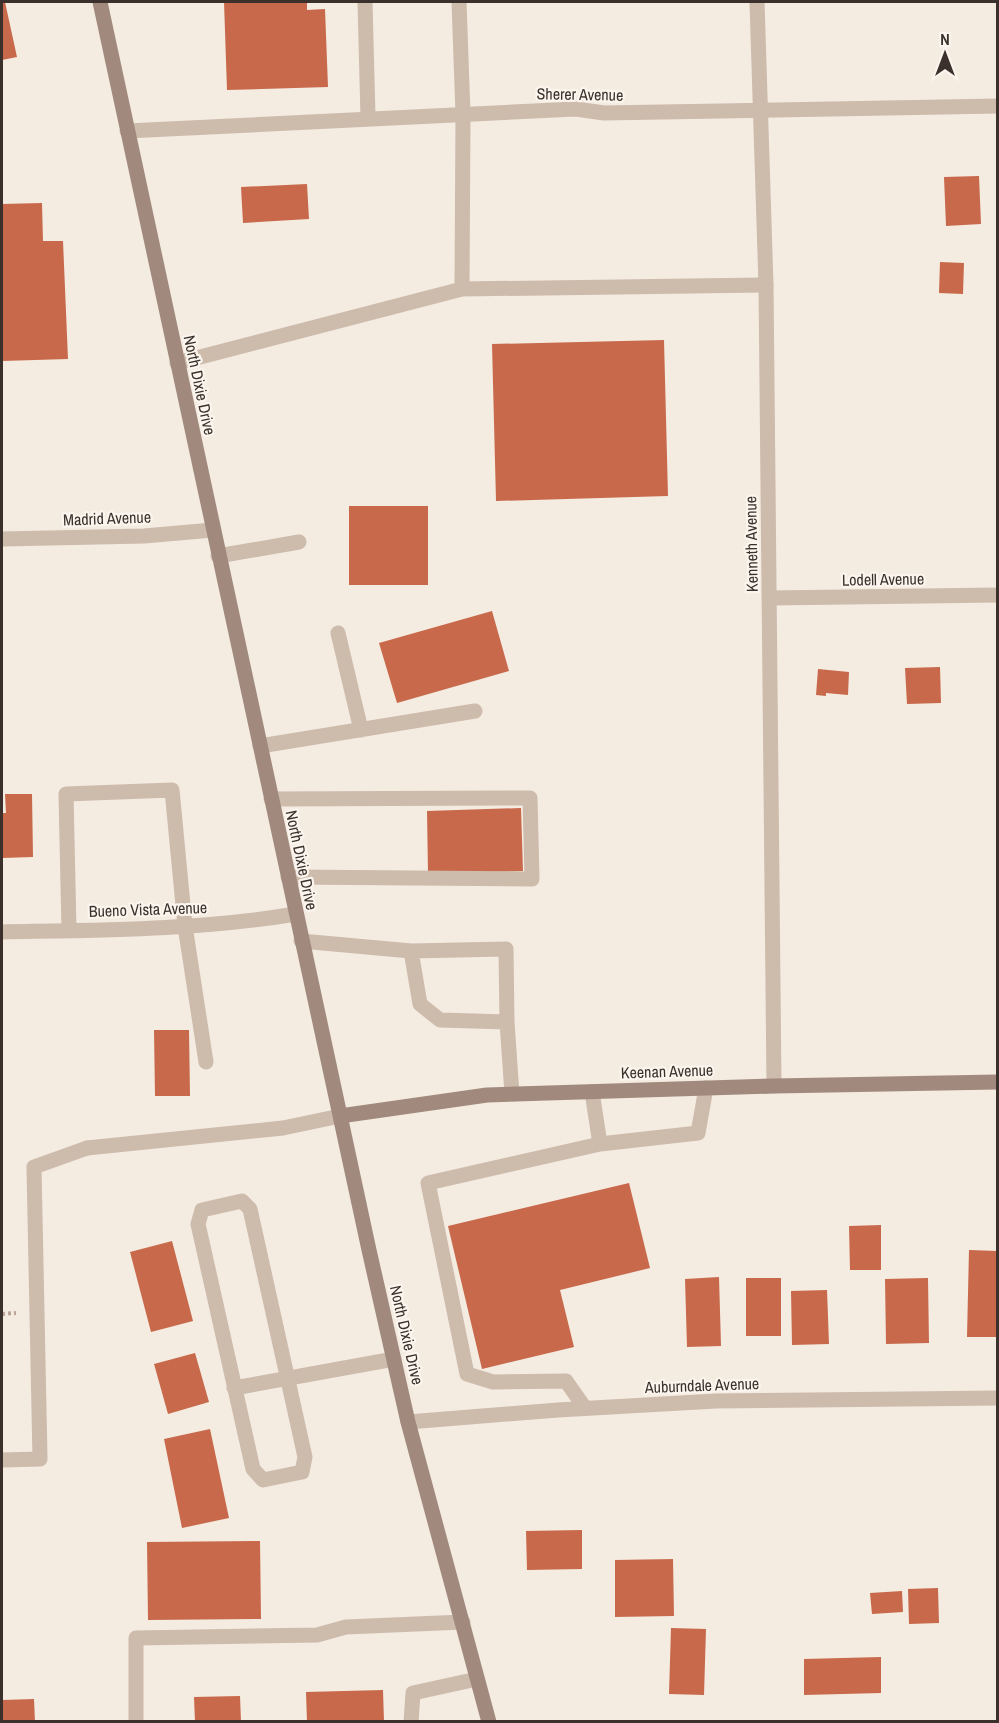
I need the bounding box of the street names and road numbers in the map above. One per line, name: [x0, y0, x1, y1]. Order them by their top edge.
street label: Sherer Avenue: [537, 82, 623, 106]
street label: North Dixie Drive: [179, 333, 221, 437]
street label: Kenneth Avenue: [739, 496, 763, 592]
street label: Madrid Avenue: [63, 505, 151, 531]
street label: Lodell Avenue: [842, 567, 924, 591]
street label: North Dixie Drive: [281, 808, 323, 912]
street label: Bueno Vista Avenue: [88, 896, 208, 922]
street label: Keenan Avenue: [620, 1058, 714, 1084]
street label: North Dixie Drive: [385, 1283, 429, 1387]
street label: Auburndale Avenue: [643, 1372, 760, 1398]

